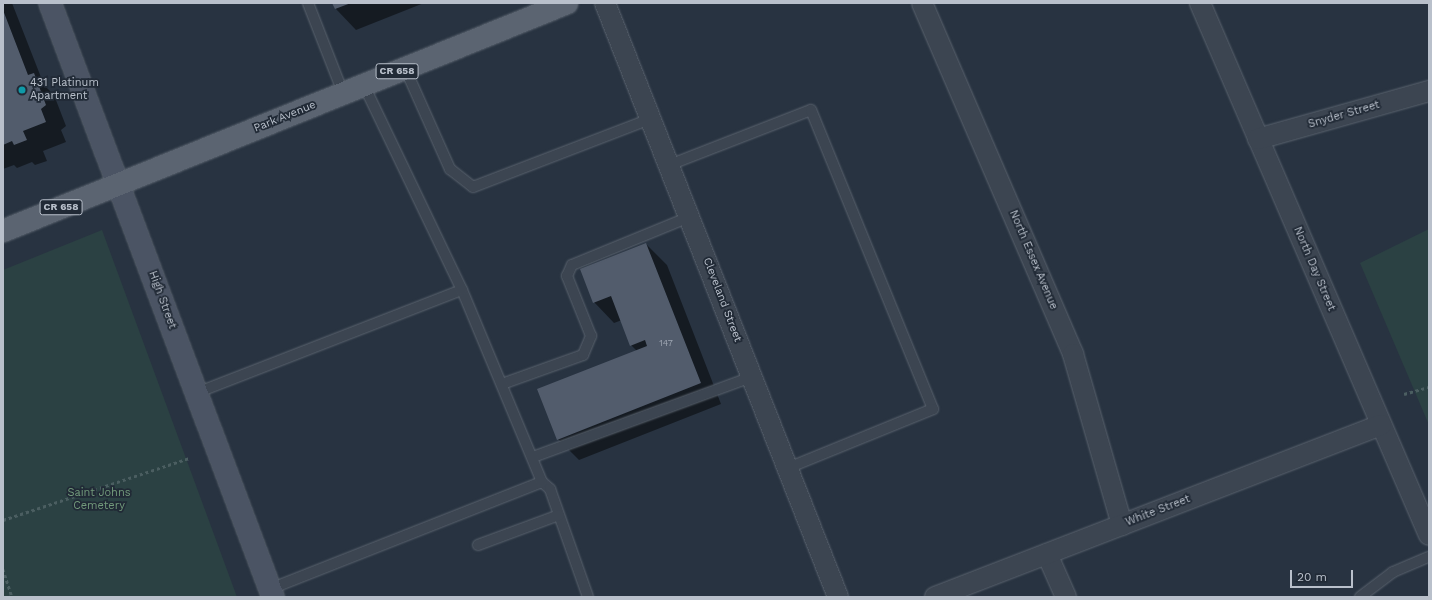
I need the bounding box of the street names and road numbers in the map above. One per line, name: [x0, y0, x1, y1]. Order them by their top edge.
road number: CR 658: [375, 63, 419, 79]
street label: Park Avenue: [252, 98, 318, 136]
street label: Snyder Street: [1307, 98, 1381, 132]
road number: CR 658: [39, 199, 83, 215]
street label: North Essex Avenue: [1006, 208, 1060, 312]
street label: North Day Street: [1290, 225, 1338, 313]
street label: Cleveland Street: [700, 256, 744, 344]
street label: High Street: [145, 269, 179, 331]
street label: White Street: [1124, 493, 1192, 529]

